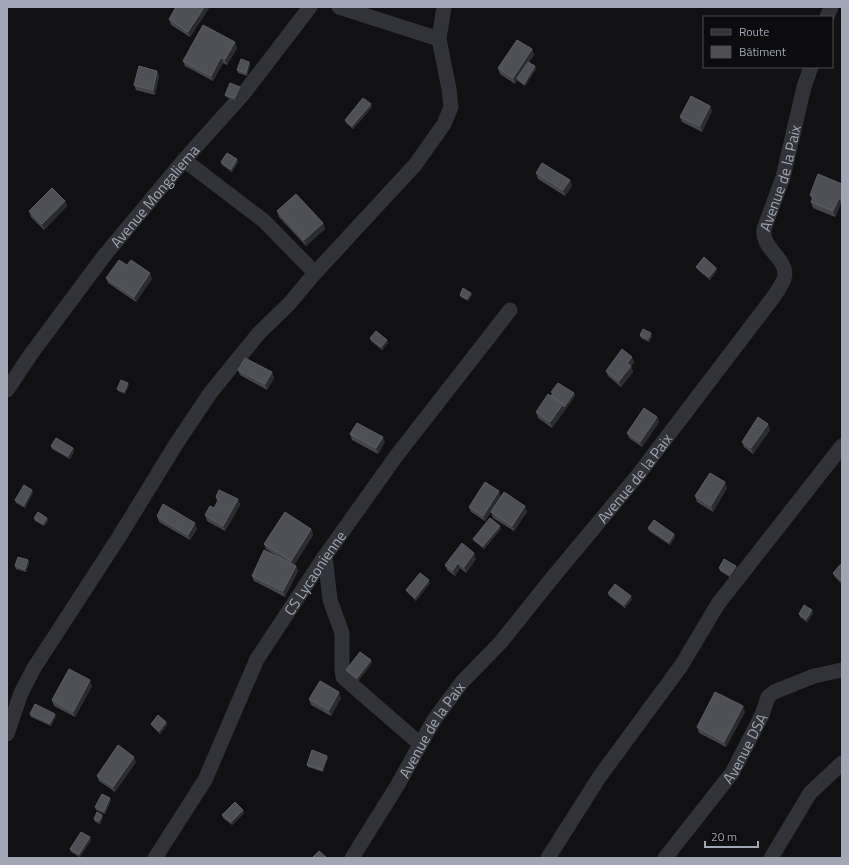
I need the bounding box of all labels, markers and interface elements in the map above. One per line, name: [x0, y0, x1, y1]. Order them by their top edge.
legend: [703, 16, 833, 68]
text: Route: [739, 22, 769, 41]
text: Bâtiment: [739, 42, 787, 61]
street label: Avenue de la Paix: [753, 122, 806, 234]
street label: Avenue Mongaliema: [104, 139, 205, 252]
street label: Avenue de la Paix: [591, 428, 678, 528]
street label: CS Lycaonienne: [278, 526, 351, 620]
street label: Avenue de la Paix: [392, 677, 470, 782]
street label: Avenue DSA: [716, 709, 773, 789]
scale bar: [705, 823, 758, 849]
text: 20 m: [711, 827, 737, 846]

